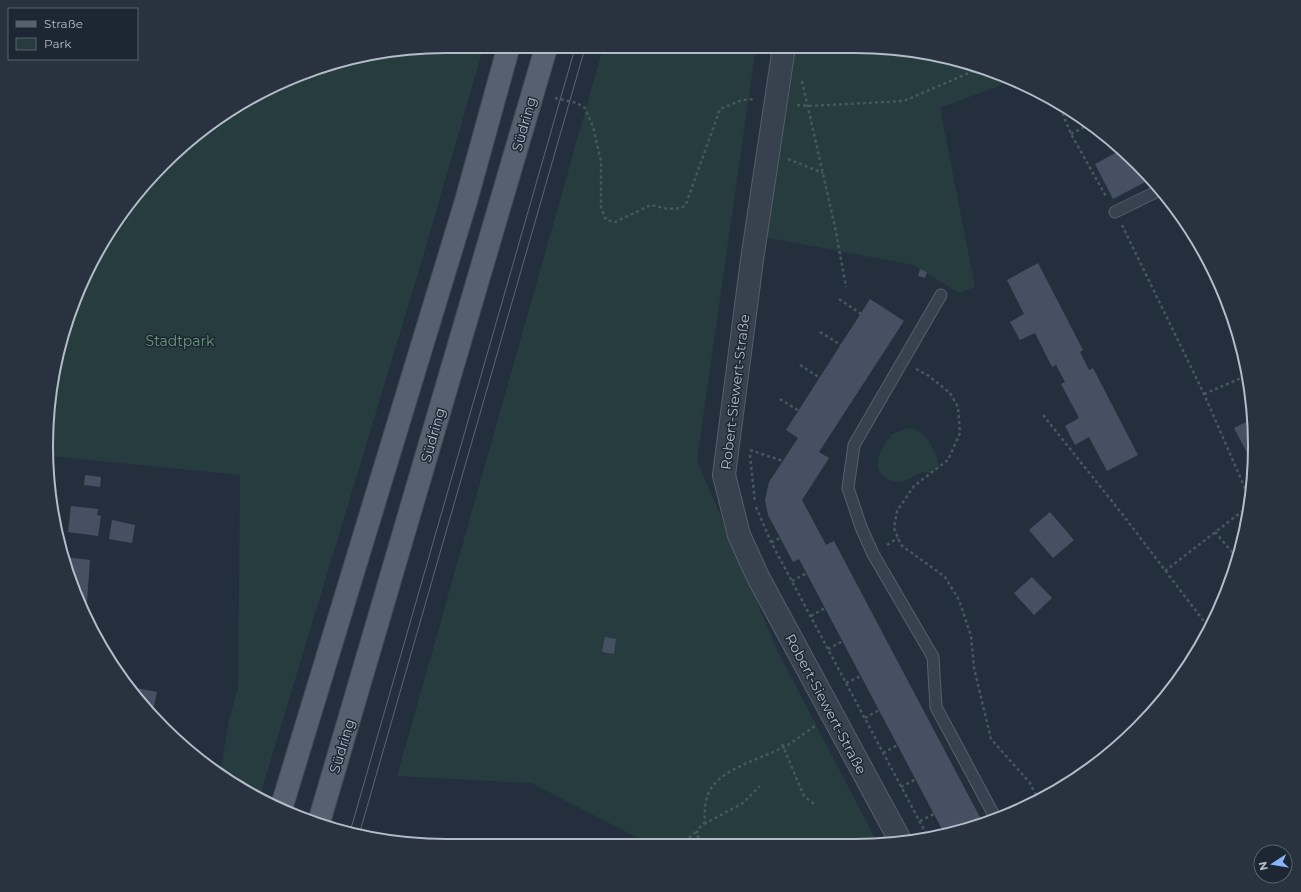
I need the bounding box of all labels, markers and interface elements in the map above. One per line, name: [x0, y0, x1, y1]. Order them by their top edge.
legend: [8, 8, 138, 60]
text: Straße: [44, 16, 83, 31]
text: Park: [44, 36, 72, 51]
street label: Südring: [508, 95, 540, 153]
street label: Robert-Siewert-Straße: [717, 313, 753, 471]
park label: Stadtpark: [146, 332, 215, 350]
street label: Südring: [417, 406, 449, 464]
street label: Robert-Siewert-Straße: [781, 631, 871, 777]
street label: Südring: [325, 717, 359, 775]
north arrow: [1253, 844, 1293, 884]
text: N: [1255, 860, 1271, 872]

